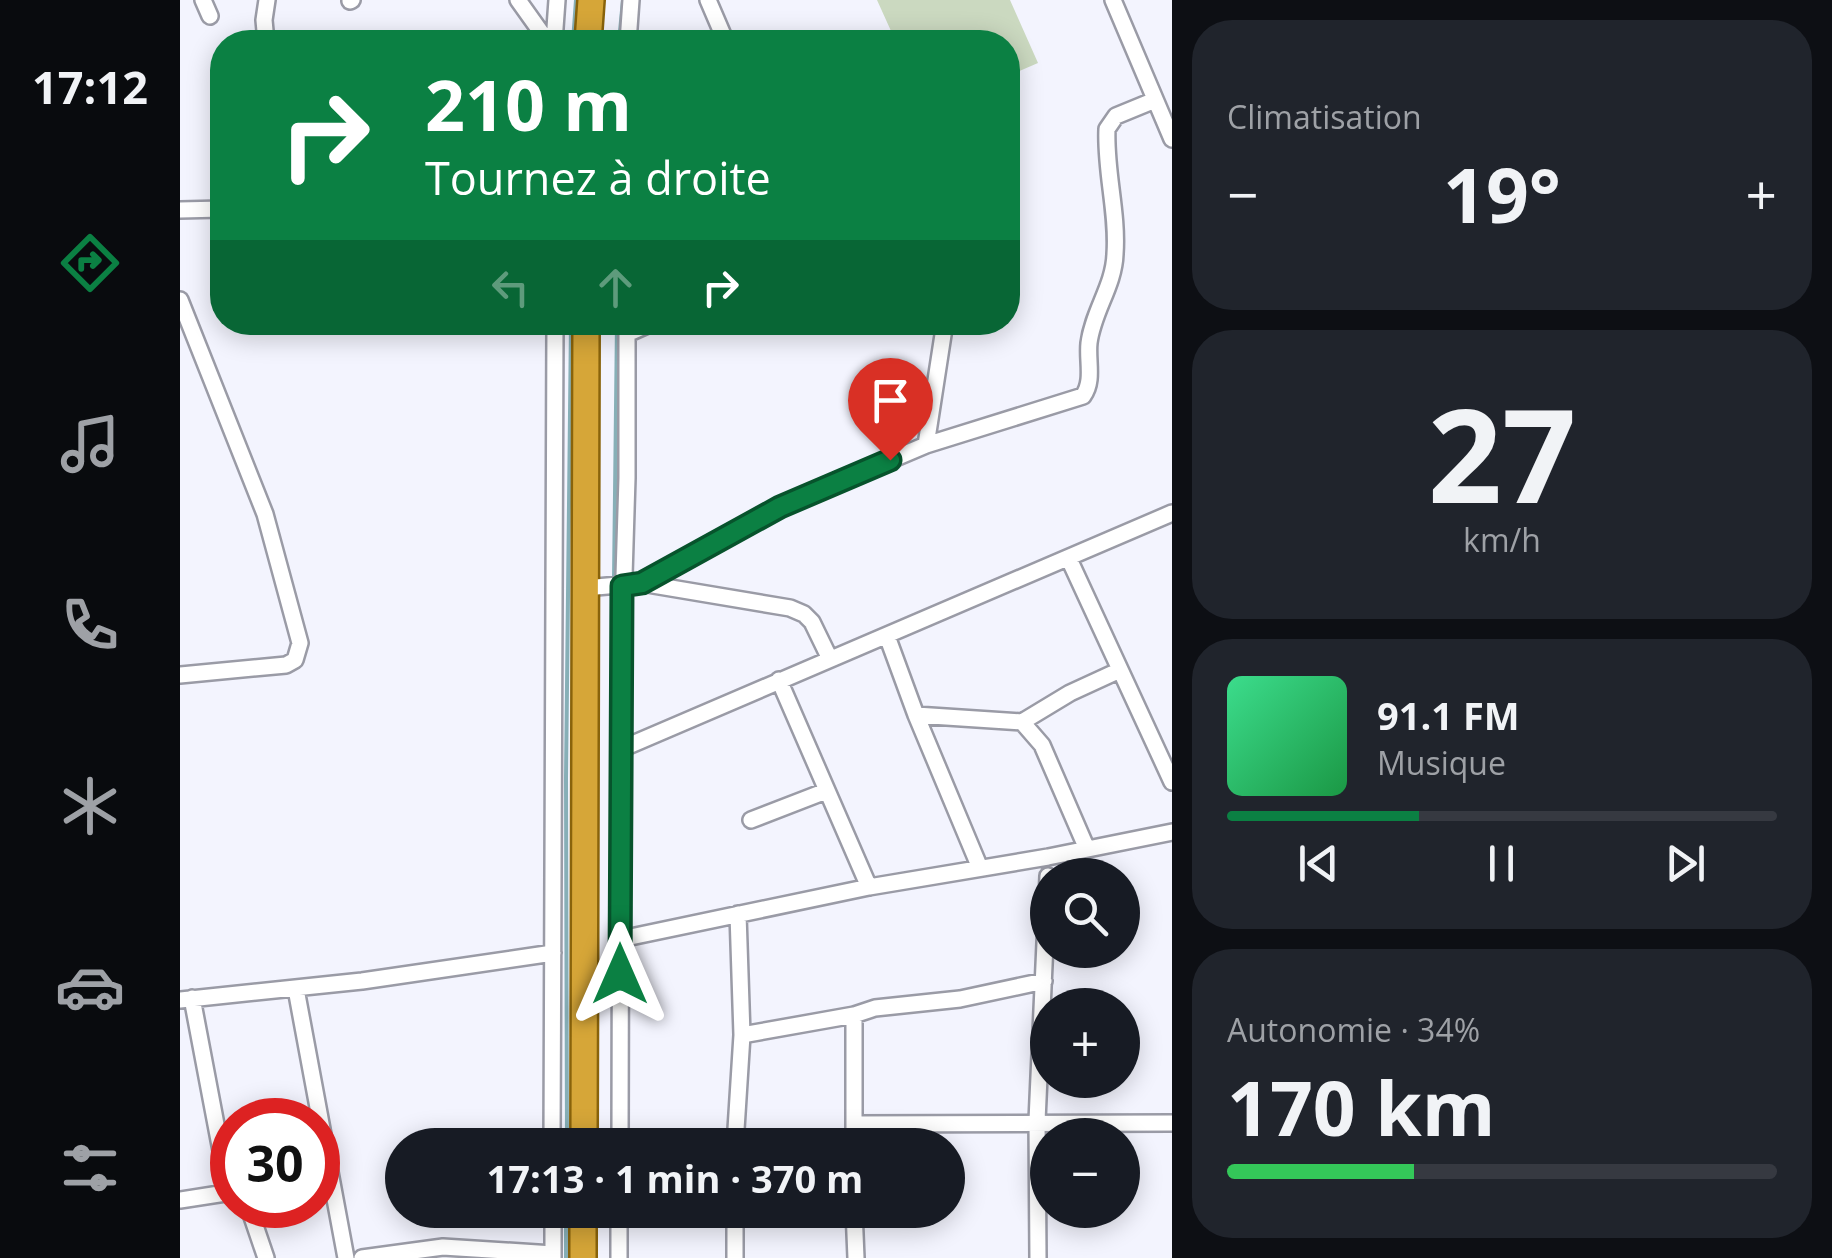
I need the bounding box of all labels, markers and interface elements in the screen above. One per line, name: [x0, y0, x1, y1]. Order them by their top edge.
text: 17:12: [32, 56, 148, 117]
text: 210 m: [425, 56, 632, 152]
icon: right: [260, 70, 390, 200]
text: Climatisation: [1227, 95, 1422, 138]
text: 19°: [1443, 143, 1561, 245]
text: Tournez à droite: [425, 147, 771, 208]
text: −: [1227, 156, 1258, 231]
text: +: [1746, 156, 1777, 231]
icon: directions: [55, 228, 125, 298]
icon: left: [483, 260, 538, 315]
icon: ahead: [588, 260, 643, 315]
icon: right: [693, 260, 748, 315]
pin: [848, 358, 933, 461]
text: 27: [1428, 364, 1576, 541]
icon: arrive: [863, 373, 918, 428]
icon: music: [55, 409, 125, 479]
text: km/h: [1463, 518, 1541, 561]
icon: phone: [55, 590, 125, 660]
text: 91.1 FM: [1377, 689, 1520, 741]
text: Musique: [1377, 741, 1506, 784]
icon: climate: [55, 771, 125, 841]
icon: previous: [1291, 836, 1346, 891]
icon: pause: [1474, 836, 1529, 891]
icon: next: [1658, 836, 1713, 891]
map controls: [1030, 858, 1140, 1228]
button: search: [1030, 858, 1140, 968]
position arrow: [568, 922, 672, 1026]
icon: car: [55, 952, 125, 1022]
button: +: [1030, 988, 1140, 1098]
text: Autonomie · 34%: [1227, 1008, 1480, 1051]
text: 170 km: [1227, 1056, 1495, 1158]
speed limit sign: 30: [210, 1098, 340, 1228]
button: −: [1030, 1118, 1140, 1228]
icon: filters: [55, 1133, 125, 1203]
text: 17:13 · 1 min · 370 m: [487, 1152, 863, 1204]

